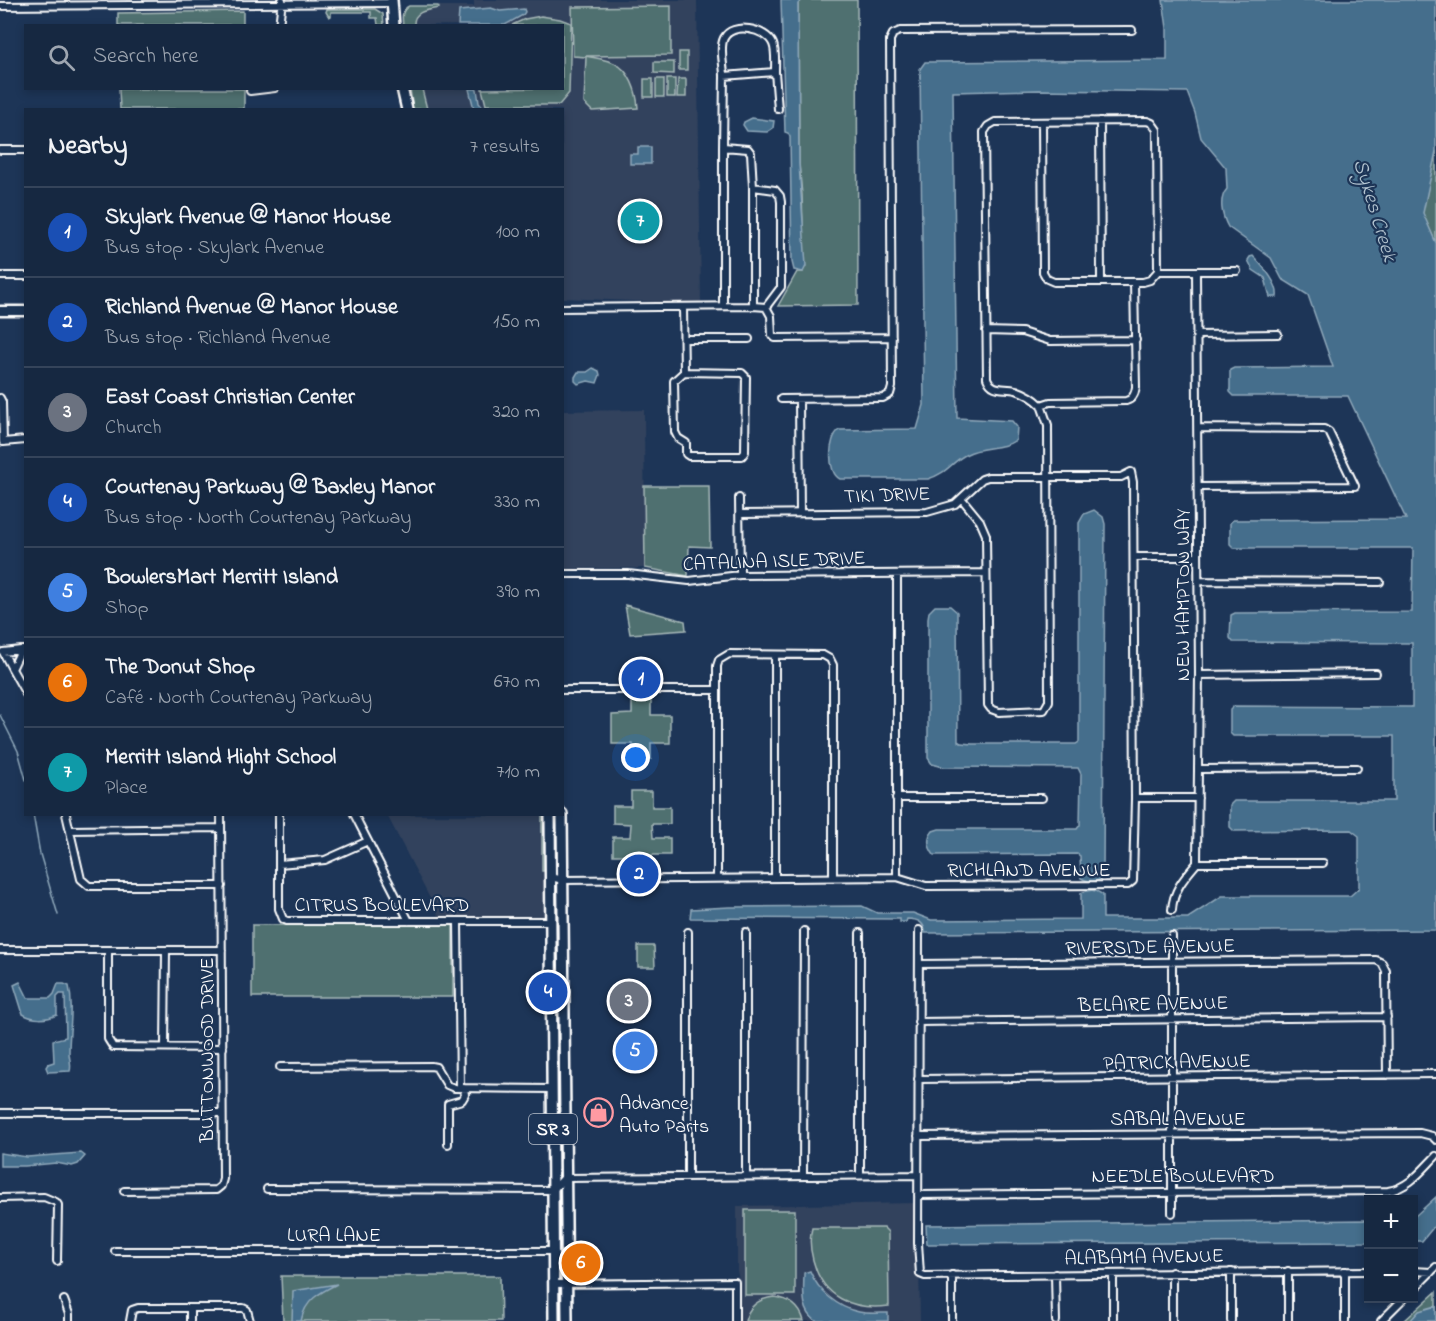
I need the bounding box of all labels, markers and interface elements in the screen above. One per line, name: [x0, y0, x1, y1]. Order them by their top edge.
search box: [24, 24, 564, 90]
icon: search: [45, 41, 78, 74]
text: Search here: [93, 41, 198, 73]
text: Nearby: [48, 128, 127, 166]
text: 7 results: [470, 133, 540, 162]
water label: Sykes Creek: [1344, 156, 1404, 266]
pin: 7: [620, 198, 660, 244]
text: Skylark Avenue @ Manor House: [105, 202, 391, 234]
text: 1: [64, 218, 71, 247]
text: 100 m: [496, 218, 540, 247]
text: Bus stop · Skylark Avenue: [105, 234, 324, 263]
text: Richland Avenue @ Manor House: [105, 292, 398, 324]
text: 2: [63, 308, 72, 337]
text: 150 m: [493, 308, 540, 337]
text: Bus stop · Richland Avenue: [105, 324, 331, 353]
text: East Coast Christian Center: [105, 382, 355, 414]
text: 3: [63, 398, 72, 427]
text: 320 m: [493, 398, 540, 427]
text: Church: [105, 414, 161, 443]
text: Courtenay Parkway @ Baxley Manor: [105, 472, 435, 504]
street label: TIKI DRIVE: [843, 481, 931, 512]
text: 4: [63, 488, 72, 517]
text: 330 m: [494, 488, 540, 517]
text: Bus stop · North Courtenay Parkway: [105, 504, 411, 533]
street label: NEW HAMPTON WAY: [1170, 509, 1199, 681]
street label: CATALINA ISLE DRIVE: [682, 545, 866, 580]
text: BowlersMart Merritt Island: [105, 562, 338, 594]
text: 5: [62, 578, 73, 607]
text: 390 m: [497, 578, 540, 607]
text: Shop: [105, 594, 149, 623]
text: The Donut Shop: [105, 652, 255, 684]
pin: 1: [622, 656, 660, 702]
text: 6: [63, 668, 72, 697]
text: 670 m: [494, 668, 540, 697]
text: Café · North Courtenay Parkway: [105, 684, 372, 713]
text: Merritt Island Hight School: [105, 742, 336, 774]
your location: [621, 743, 650, 772]
text: 7: [63, 758, 72, 787]
text: 710 m: [496, 758, 540, 787]
text: Place: [105, 774, 147, 803]
pin: 2: [620, 852, 658, 896]
street label: RICHLAND AVENUE: [947, 857, 1111, 886]
street label: CITRUS BOULEVARD: [295, 892, 469, 921]
street label: RIVERSIDE AVENUE: [1065, 933, 1235, 964]
street label: BUTTONWOOD DRIVE: [194, 957, 223, 1144]
pin: 4: [528, 970, 568, 1014]
pin: 3: [610, 978, 648, 1024]
street label: BELAIRE AVENUE: [1077, 990, 1228, 1021]
pin: 5: [616, 1028, 654, 1074]
street label: PATRICK AVENUE: [1103, 1048, 1251, 1079]
place label: Advance Auto Parts: [619, 1090, 709, 1142]
shop icon: Advance Auto Parts: [582, 1097, 614, 1129]
street label: SABAL AVENUE: [1110, 1106, 1246, 1135]
road number: SR 3: [529, 1114, 577, 1144]
street label: NEEDLE BOULEVARD: [1091, 1163, 1275, 1192]
map controls: [1364, 1195, 1418, 1303]
button: +: [1364, 1195, 1418, 1249]
street label: LURA LANE: [287, 1222, 381, 1251]
pin: 6: [562, 1240, 600, 1286]
street label: ALABAMA AVENUE: [1064, 1243, 1224, 1274]
button: −: [1364, 1249, 1418, 1303]

